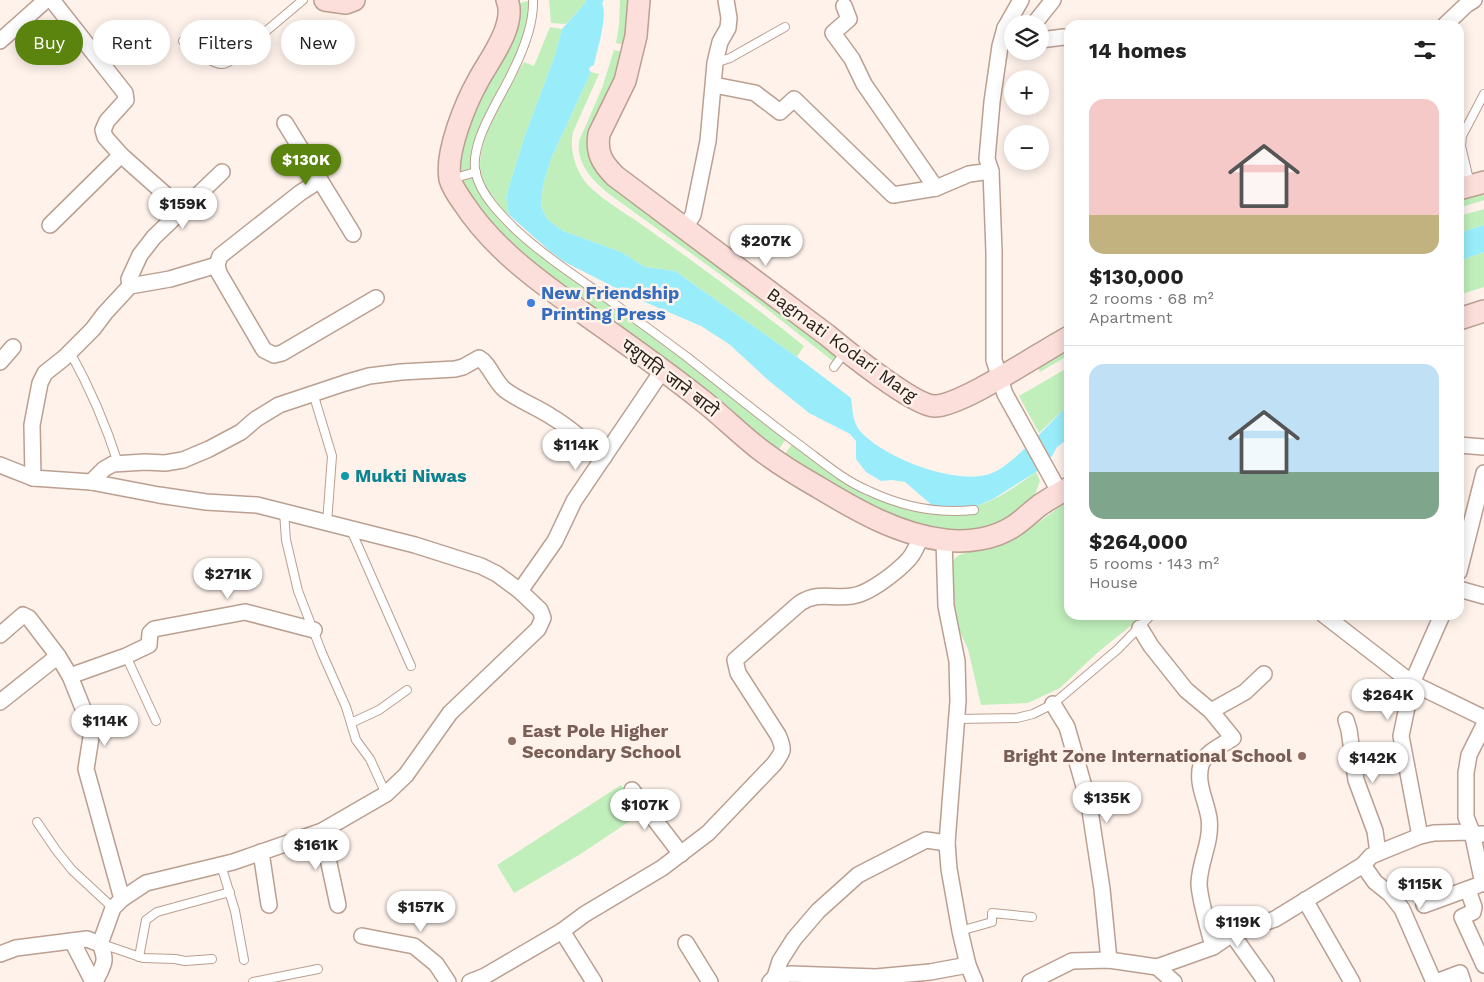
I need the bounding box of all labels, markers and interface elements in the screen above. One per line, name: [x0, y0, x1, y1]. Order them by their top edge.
map controls: [1004, 15, 1049, 170]
button: layers: [1004, 15, 1049, 60]
chip: Buy: [15, 20, 83, 65]
chip: Rent: [93, 20, 170, 65]
chip: Filters: [180, 20, 271, 65]
chip: New: [281, 20, 355, 65]
icon: filters: [1411, 36, 1439, 64]
text: 14 homes: [1089, 38, 1186, 63]
button: +: [1004, 70, 1049, 115]
button: −: [1004, 125, 1049, 170]
icon: home: [1219, 131, 1309, 221]
pin: $130K: [271, 144, 341, 186]
text: $130K: [282, 150, 330, 169]
pin: $159K: [148, 188, 218, 230]
text: $159K: [159, 194, 207, 213]
pin: $207K: [731, 224, 801, 267]
text: $207K: [741, 231, 791, 250]
text: $130,000: [1089, 264, 1184, 289]
place label: New Friendship Printing Press: [541, 282, 679, 324]
street label: Bagmati Kodari Marg: [763, 283, 922, 406]
text: 2 rooms · 68 m²: [1089, 289, 1214, 308]
marker: New Friendship Printing Press: [525, 297, 537, 309]
text: Apartment: [1089, 308, 1172, 327]
street label: पशुपति जाने बाटो: [616, 334, 723, 423]
icon: home: [1219, 397, 1309, 487]
pin: $114K: [541, 428, 611, 471]
text: $114K: [553, 435, 599, 454]
place label: Mukti Niwas: [355, 465, 467, 486]
marker: Mukti Niwas: [339, 470, 351, 482]
text: $264,000: [1089, 529, 1188, 554]
text: 5 rooms · 143 m²: [1089, 554, 1219, 573]
pin: $271K: [193, 558, 263, 600]
text: $271K: [204, 564, 252, 583]
text: House: [1089, 573, 1138, 592]
pin: $264K: [1353, 678, 1423, 721]
text: $264K: [1362, 685, 1414, 704]
pin: $114K: [70, 704, 140, 747]
text: $114K: [82, 711, 128, 730]
place label: East Pole Higher Secondary School: [522, 720, 681, 762]
marker: East Pole Higher Secondary School: [506, 735, 518, 747]
pin: $142K: [1338, 742, 1408, 784]
place label: Bright Zone International School: [1003, 745, 1292, 766]
text: $142K: [1349, 748, 1397, 767]
marker: Bright Zone International School: [1296, 750, 1308, 762]
pin: $135K: [1072, 782, 1142, 824]
pin: $107K: [610, 788, 680, 831]
text: $135K: [1083, 788, 1131, 807]
text: $107K: [621, 795, 669, 814]
pin: $161K: [281, 828, 351, 871]
text: $161K: [294, 835, 338, 854]
pin: $115K: [1385, 868, 1455, 910]
text: $115K: [1398, 874, 1442, 893]
pin: $157K: [386, 890, 456, 933]
text: $157K: [398, 897, 444, 916]
pin: $119K: [1203, 906, 1273, 948]
text: $119K: [1216, 912, 1261, 931]

